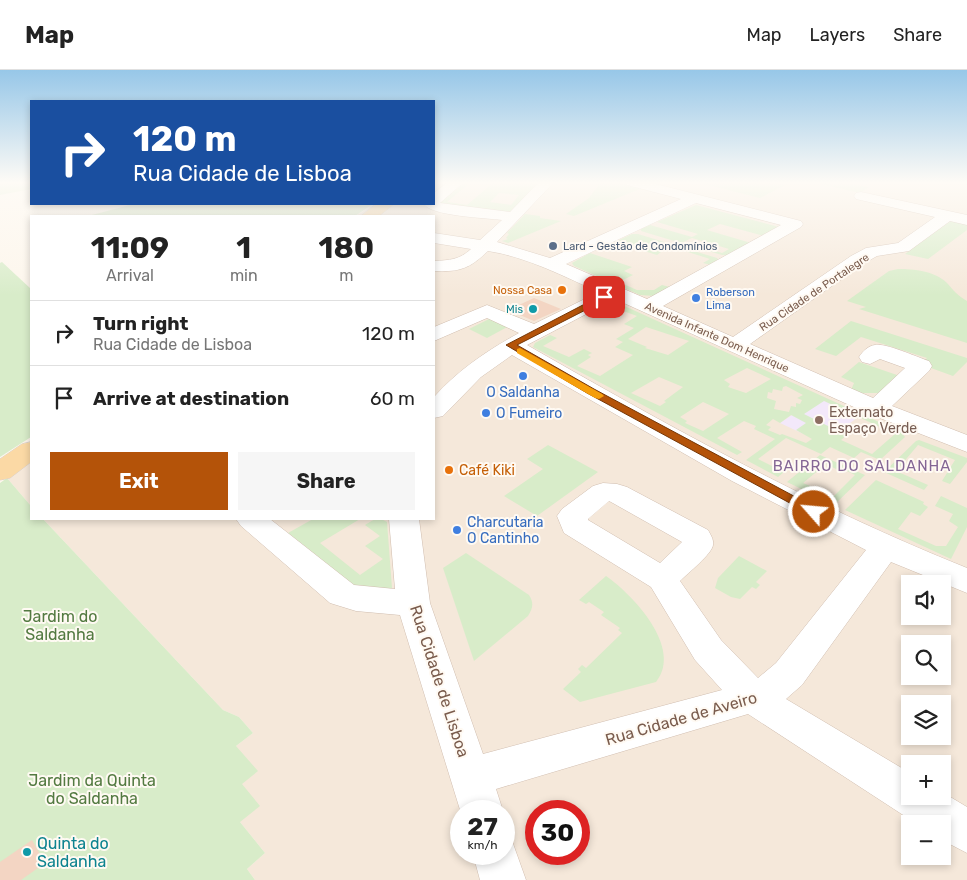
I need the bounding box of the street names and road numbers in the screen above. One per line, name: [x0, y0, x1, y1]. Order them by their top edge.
street label: Rua Cidade de Portalegre: [757, 251, 872, 334]
street label: Avenida Infante Dom Henrique: [643, 300, 791, 375]
street label: Rua Cidade de Lisboa: [406, 603, 473, 760]
street label: Rua Cidade de Aveiro: [603, 688, 759, 749]

